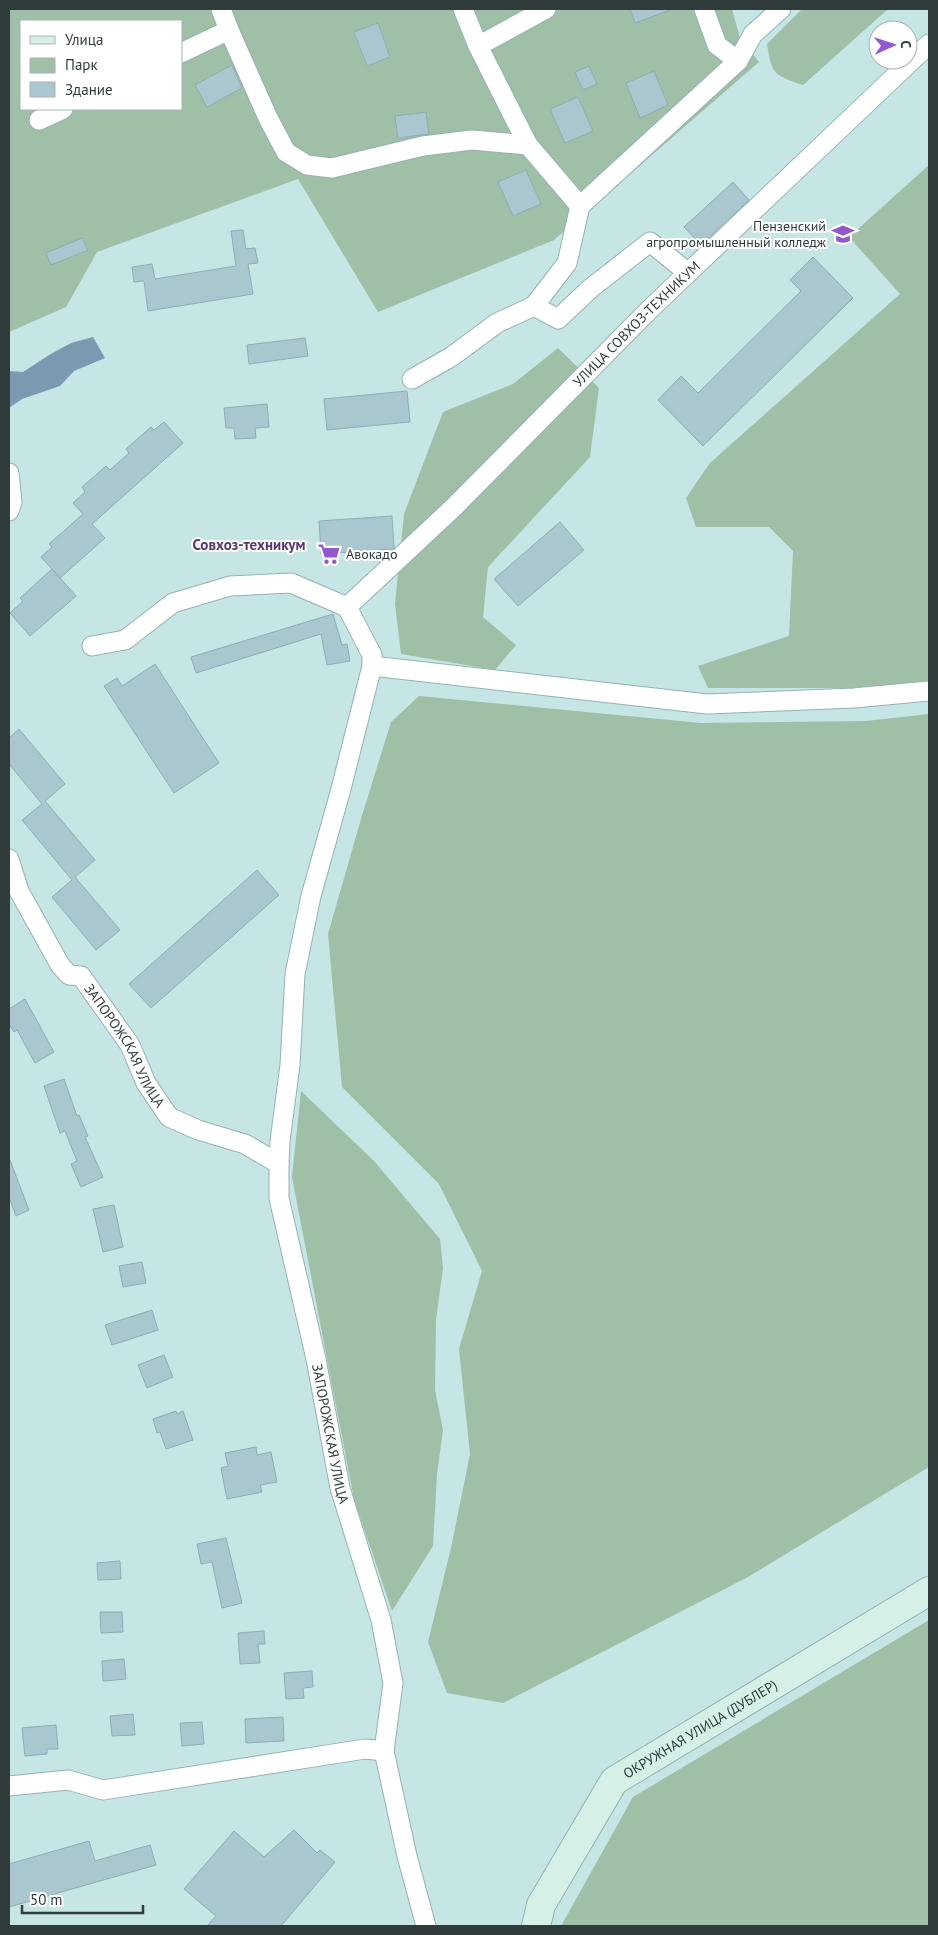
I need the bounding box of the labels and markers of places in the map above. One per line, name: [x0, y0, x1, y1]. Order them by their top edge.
place label: Пензенский агропромышленный колледж: [646, 217, 827, 251]
school or university icon: Пензенский агропромышленный колледж: [830, 221, 856, 247]
supermarket icon: Авокадо: [316, 541, 342, 567]
place label: Авокадо: [346, 545, 397, 563]

